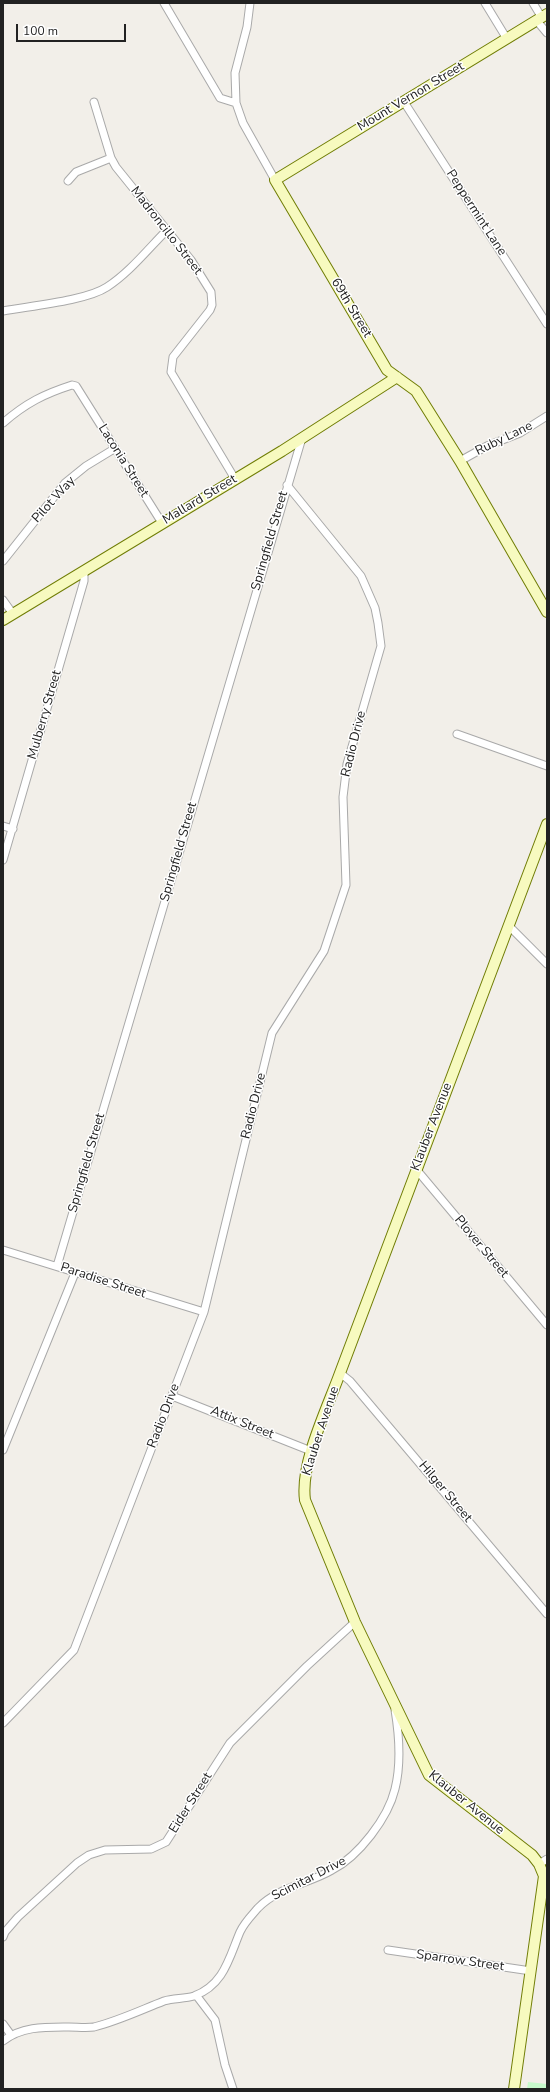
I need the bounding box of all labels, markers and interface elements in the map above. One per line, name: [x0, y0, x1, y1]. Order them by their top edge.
scale bar: [18, 16, 128, 42]
text: 100 m: [23, 23, 58, 39]
street label: Mount Vernon Street: [355, 59, 467, 135]
street label: Peppermint Lane: [442, 167, 510, 259]
street label: Madroncillo Street: [127, 184, 205, 278]
street label: 69th Street: [327, 276, 375, 340]
street label: Ruby Lane: [473, 418, 535, 460]
street label: Laconia Street: [94, 422, 152, 500]
street label: Mallard Street: [160, 472, 240, 528]
street label: Pilot Way: [29, 474, 79, 526]
street label: Springfield Street: [248, 490, 292, 592]
street label: Mulberry Street: [25, 669, 65, 761]
street label: Radio Drive: [338, 709, 370, 779]
street label: Springfield Street: [157, 801, 201, 903]
street label: Radio Drive: [238, 1071, 270, 1141]
street label: Klauber Avenue: [408, 1081, 456, 1173]
street label: Springfield Street: [65, 1112, 109, 1214]
street label: Plover Street: [451, 1213, 511, 1281]
street label: Paradise Street: [58, 1260, 148, 1302]
street label: Radio Drive: [145, 1382, 183, 1450]
street label: Klauber Avenue: [299, 1384, 343, 1478]
street label: Attix Street: [208, 1403, 276, 1443]
street label: Hilger Street: [415, 1458, 475, 1526]
street label: Klauber Avenue: [425, 1768, 507, 1838]
street label: Eider Street: [166, 1770, 216, 1836]
street label: Scimitar Drive: [269, 1854, 349, 1904]
street label: Sparrow Street: [415, 1947, 505, 1975]

